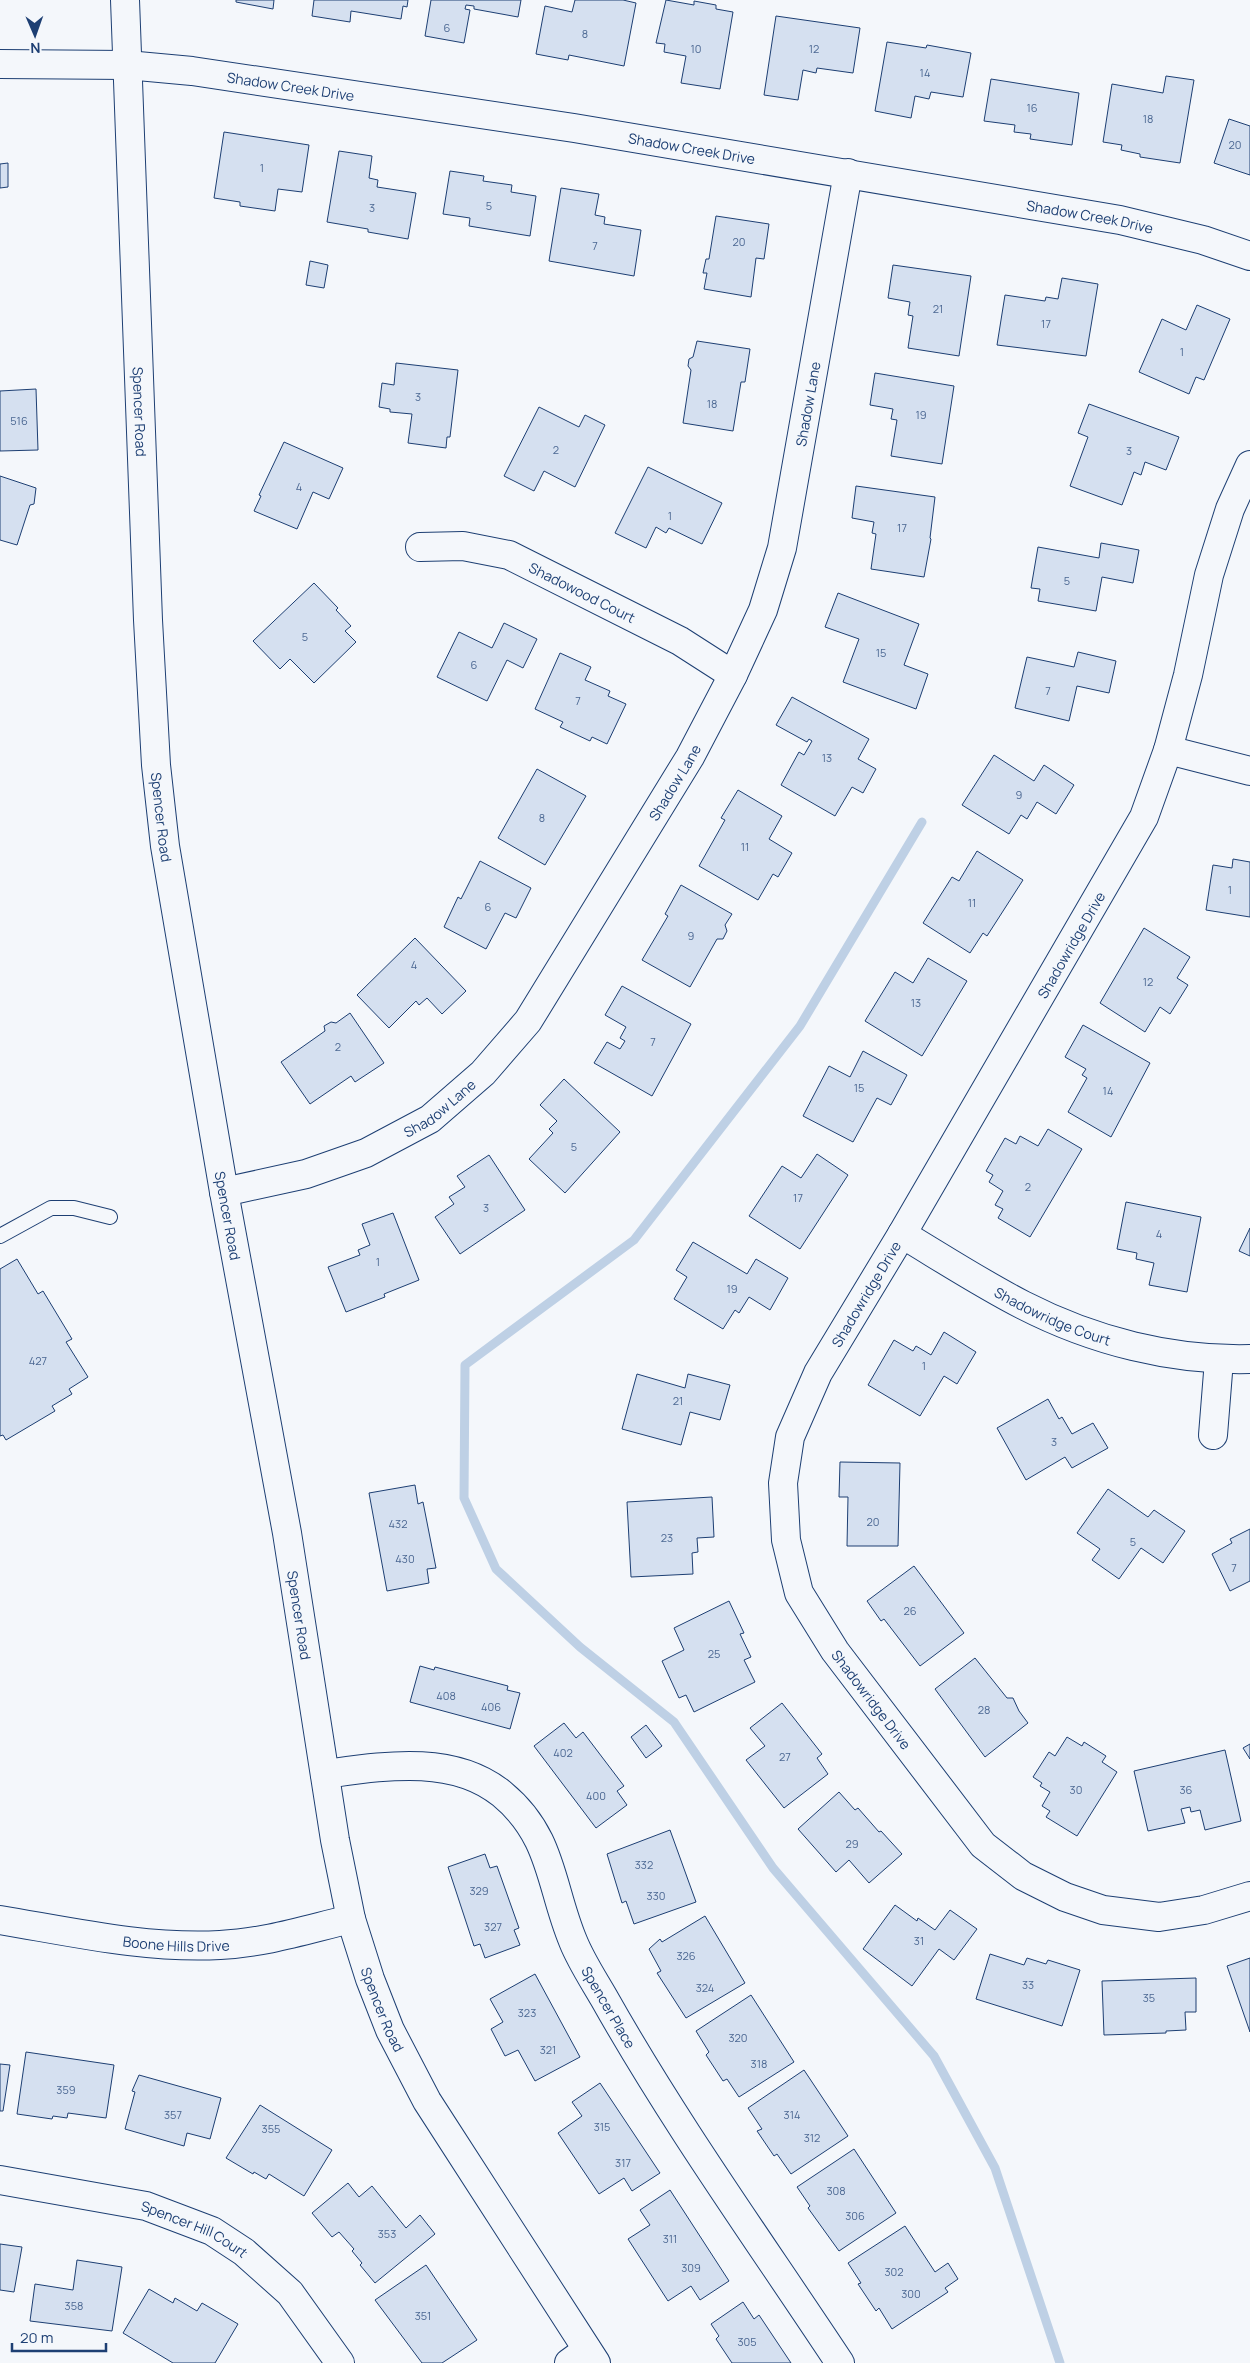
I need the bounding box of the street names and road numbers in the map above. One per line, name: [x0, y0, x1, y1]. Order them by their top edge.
street label: Shadow Creek Drive: [226, 67, 356, 105]
street label: Shadow Creek Drive: [627, 128, 757, 168]
street label: Shadow Creek Drive: [1025, 195, 1155, 237]
street label: Shadow Lane: [791, 360, 824, 448]
street label: Spencer Road: [129, 366, 151, 457]
street label: Shadowood Court: [526, 557, 639, 627]
street label: Shadow Lane: [644, 741, 705, 824]
street label: Spencer Road: [147, 771, 177, 863]
street label: Shadowridge Drive: [1033, 888, 1109, 1002]
street label: Shadow Lane: [400, 1074, 479, 1141]
street label: Spencer Road: [211, 1170, 246, 1261]
street label: Shadowridge Drive: [827, 1238, 905, 1350]
street label: Shadowridge Court: [991, 1282, 1113, 1349]
street label: Spencer Road: [283, 1569, 316, 1661]
street label: Shadowridge Drive: [828, 1645, 916, 1753]
street label: Boone Hills Drive: [122, 1931, 230, 1955]
street label: Spencer Place: [578, 1963, 641, 2052]
street label: Spencer Road: [357, 1965, 409, 2055]
street label: Spencer Hill Court: [140, 2196, 253, 2261]

